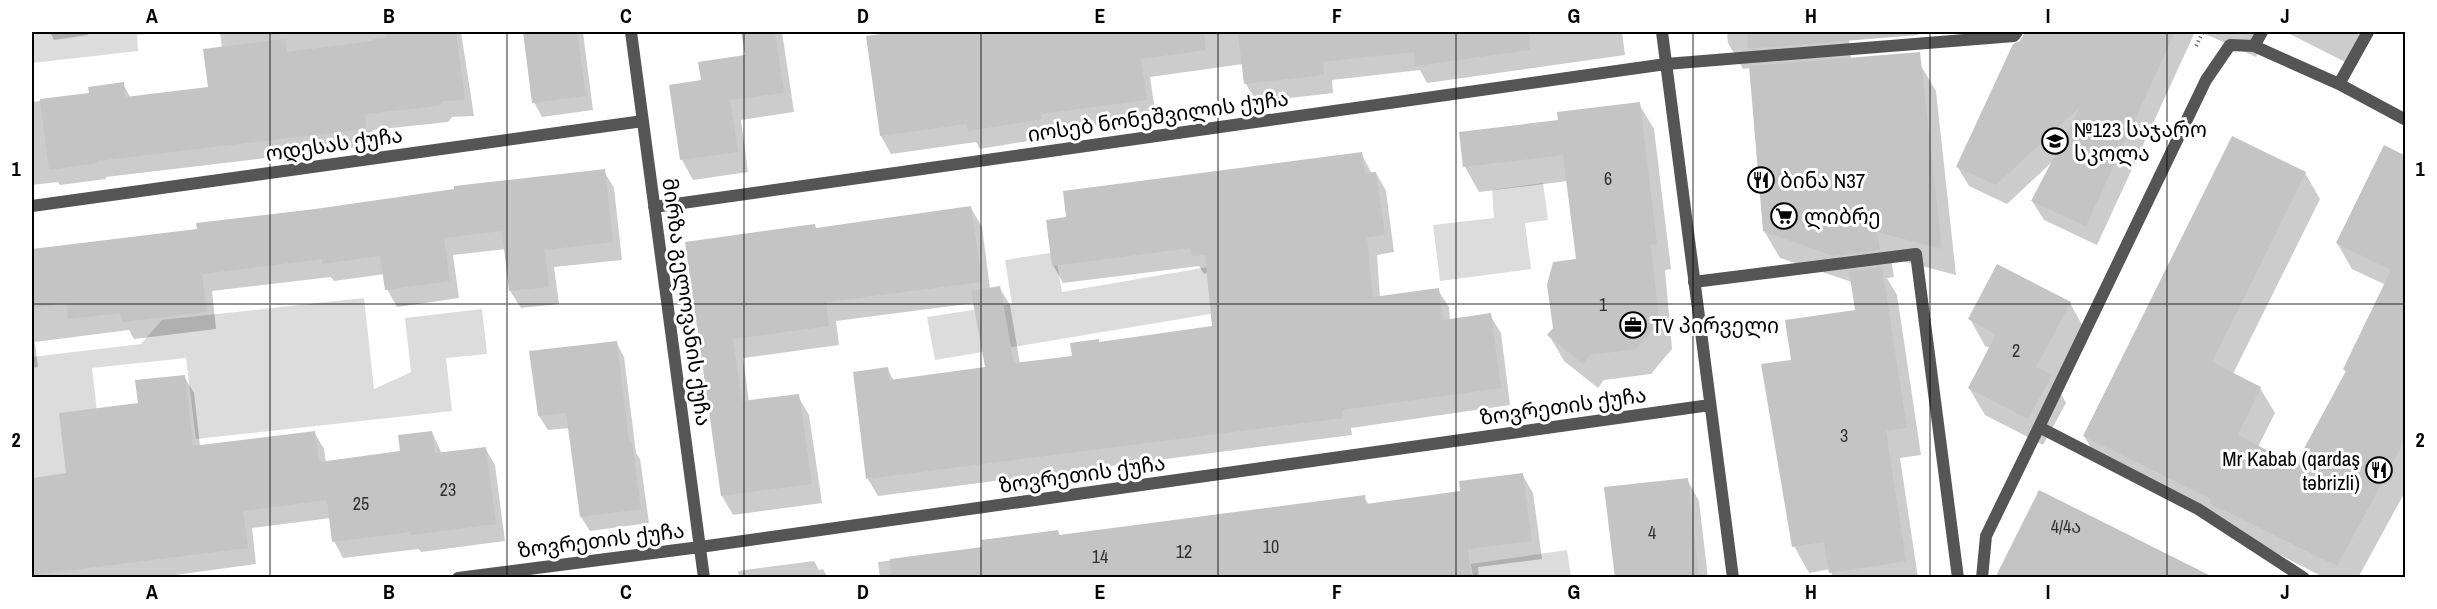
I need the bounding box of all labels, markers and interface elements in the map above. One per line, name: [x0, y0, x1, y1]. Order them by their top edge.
text: A: [146, 2, 158, 29]
text: B: [383, 2, 395, 29]
text: C: [620, 2, 632, 29]
text: D: [857, 2, 869, 29]
text: E: [1095, 2, 1106, 29]
text: F: [1332, 2, 1342, 29]
text: G: [1568, 2, 1580, 29]
text: H: [1805, 2, 1817, 29]
text: I: [2046, 2, 2050, 29]
text: J: [2280, 2, 2290, 29]
street label: იოსებ ნონეშვილის ქუჩა: [1026, 83, 1290, 149]
place label: №123 საჯარო სკოლა: [2074, 115, 2207, 168]
street label: ოდესას ქუჩა: [264, 120, 404, 168]
school or university icon: №123 საჯარო სკოლა: [2040, 126, 2070, 156]
text: 1: [11, 155, 21, 182]
text: 1: [2415, 155, 2425, 182]
restaurant icon: ბინა N37: [1746, 165, 1776, 195]
house number: 6: [1604, 166, 1612, 191]
place label: ბინა N37: [1780, 166, 1865, 195]
street label: მირზა გელოვანის ქუჩა: [655, 176, 719, 428]
supermarket icon: ლიბრე: [1769, 201, 1799, 231]
place label: ლიბრე: [1804, 202, 1881, 231]
house number: 1: [1599, 292, 1608, 317]
office icon: TV პირველი: [1618, 310, 1648, 340]
place label: TV პირველი: [1652, 311, 1779, 340]
house number: 2: [2012, 338, 2020, 363]
street label: ზოვრეთის ქუჩა: [1478, 380, 1648, 432]
house number: 3: [1840, 423, 1848, 448]
text: 2: [11, 426, 21, 453]
text: 2: [2415, 426, 2425, 453]
place label: Mr Kabab (qardaş təbrizli): [2222, 444, 2360, 497]
street label: ზოვრეთის ქუჩა: [997, 448, 1167, 500]
restaurant icon: Mr Kabab (qardaş təbrizli): [2364, 455, 2394, 485]
house number: 23: [440, 477, 456, 502]
house number: 25: [353, 491, 369, 516]
house number: 4/4ა: [2051, 514, 2081, 539]
street label: ზოვრეთის ქუჩა: [516, 515, 686, 565]
house number: 4: [1648, 520, 1656, 545]
house number: 10: [1263, 534, 1279, 559]
house number: 12: [1176, 539, 1192, 564]
house number: 14: [1092, 544, 1108, 569]
text: A: [146, 578, 158, 605]
text: B: [383, 578, 395, 605]
text: C: [620, 578, 632, 605]
text: D: [857, 578, 869, 605]
text: E: [1095, 578, 1106, 605]
text: F: [1332, 578, 1342, 605]
text: G: [1568, 578, 1580, 605]
text: H: [1805, 578, 1817, 605]
text: I: [2046, 578, 2050, 605]
text: J: [2280, 578, 2290, 605]

